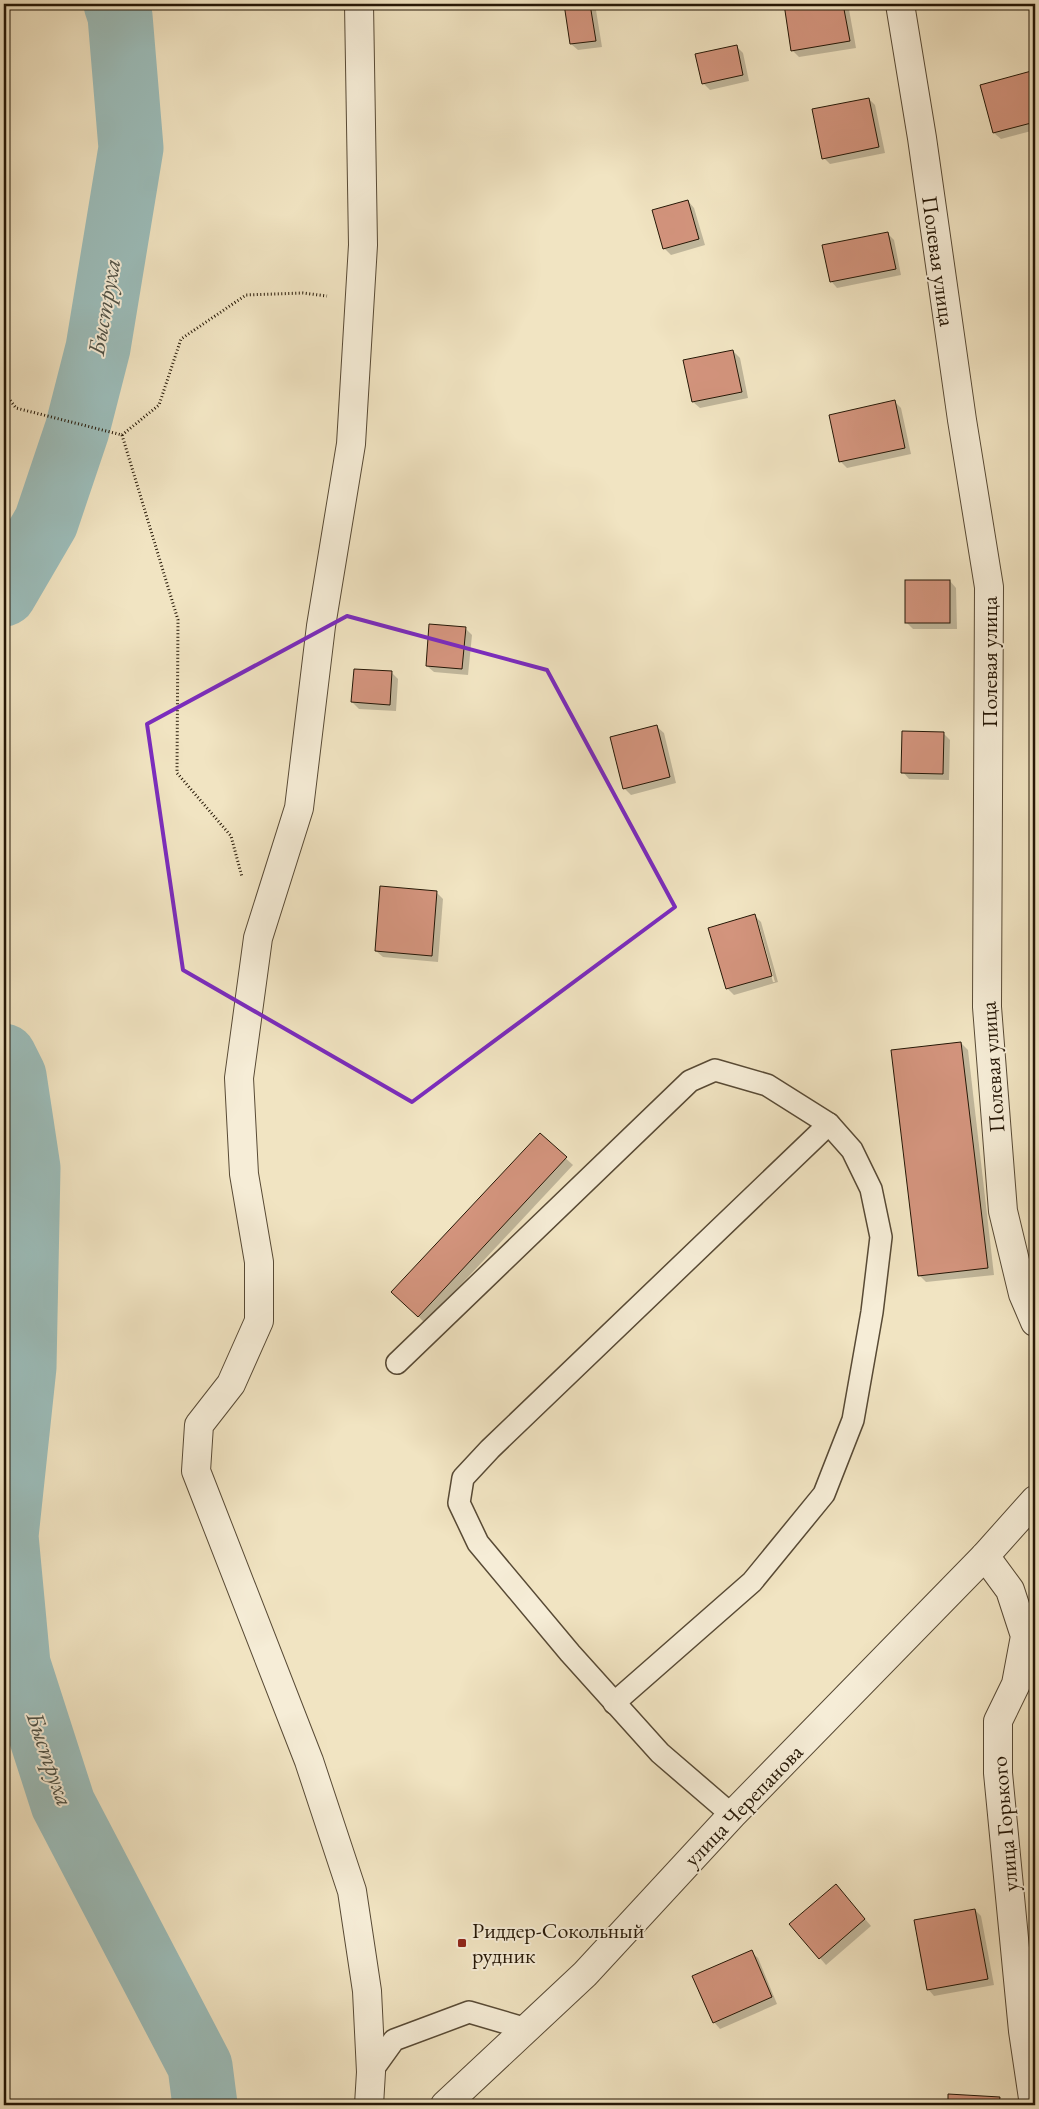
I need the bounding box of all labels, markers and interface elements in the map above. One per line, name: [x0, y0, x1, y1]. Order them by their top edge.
street label: Полевая улица: [915, 194, 962, 328]
water label: Быструха: [80, 256, 127, 359]
street label: Полевая улица: [975, 596, 1004, 728]
street label: Полевая улица: [973, 1000, 1012, 1134]
water label: Быструха: [20, 1707, 81, 1810]
street label: улица Черепанова: [678, 1738, 809, 1873]
street label: улица Горького: [984, 1755, 1025, 1893]
place label: Риддер-Сокольный рудник: [472, 1916, 645, 1970]
marker: Риддер-Сокольный рудник: [456, 1937, 468, 1949]

